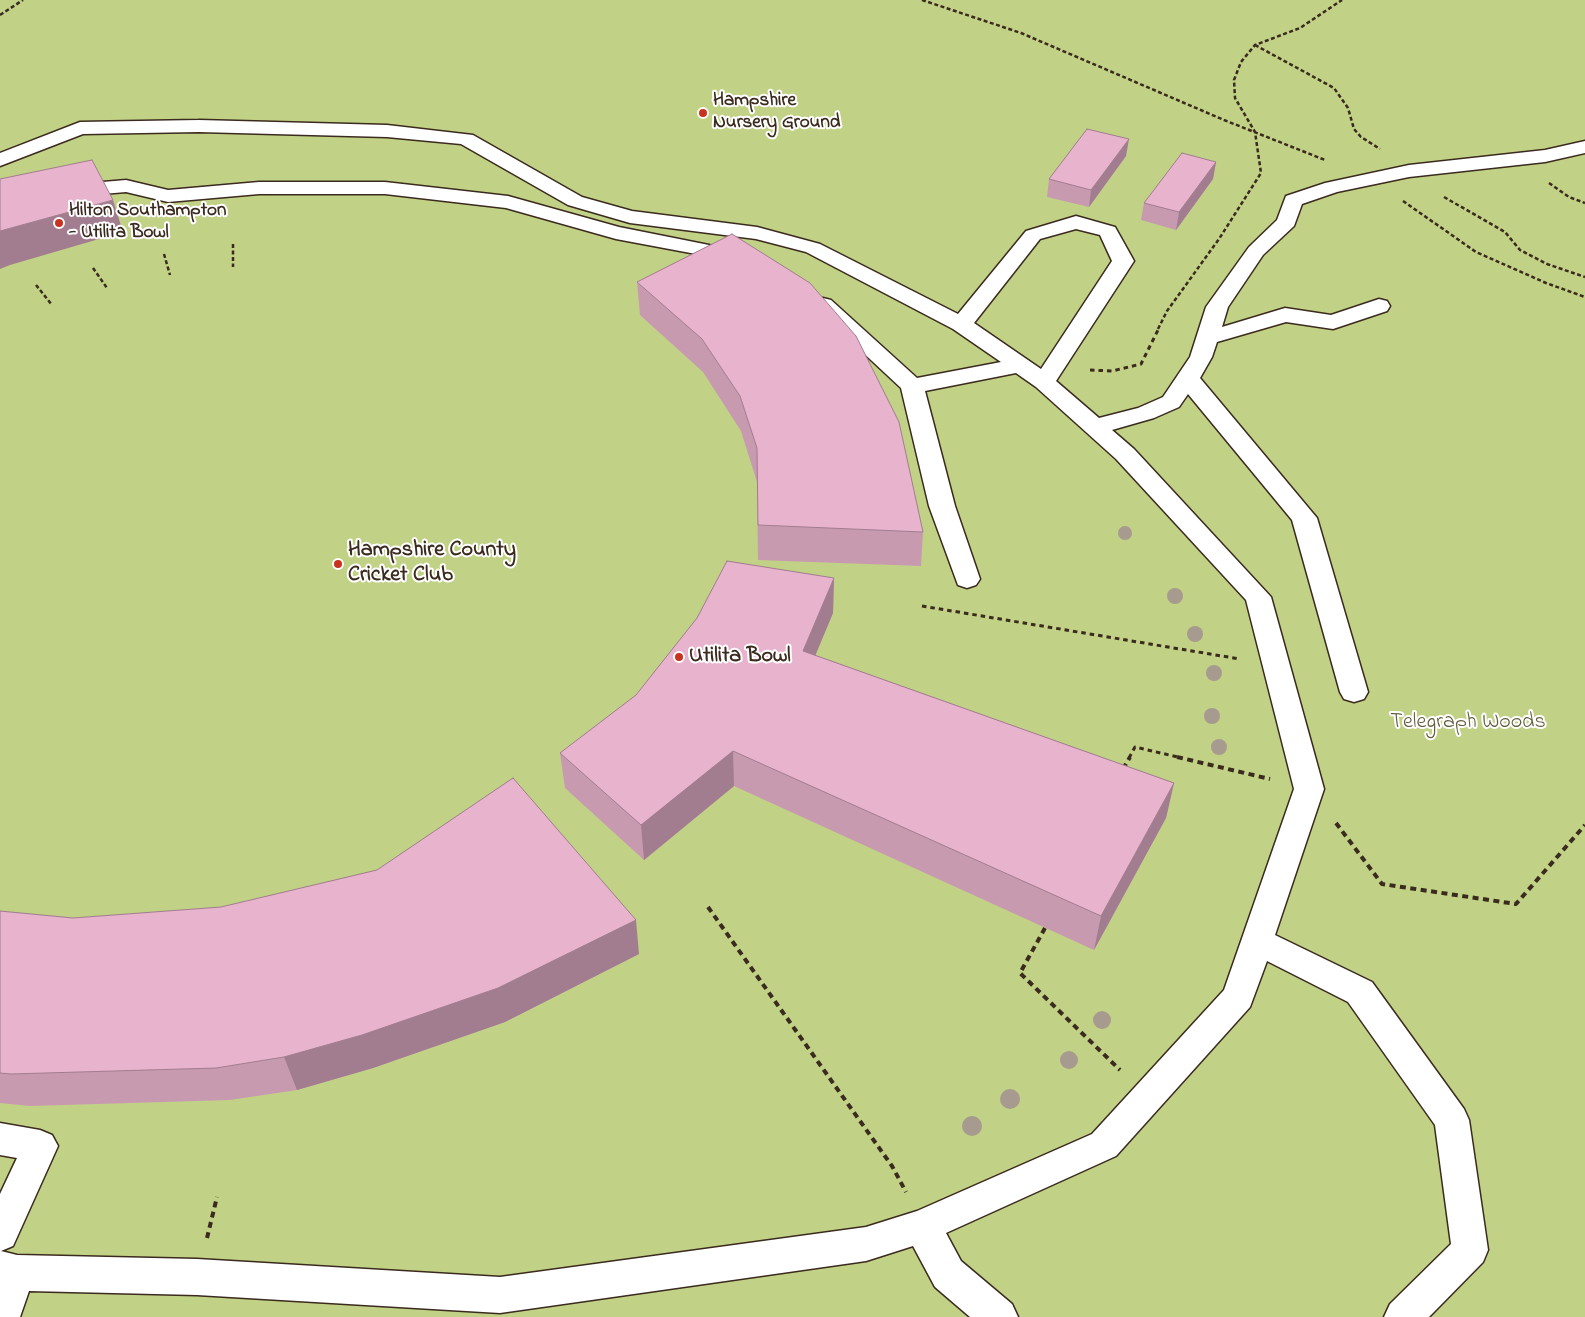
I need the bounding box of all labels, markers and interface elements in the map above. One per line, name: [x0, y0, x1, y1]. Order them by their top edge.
place label: Hampshire Nursery Ground: [713, 91, 840, 135]
marker: Hampshire Nursery Ground: [697, 107, 709, 119]
place label: Hilton Southampton - Utilita Bowl: [69, 201, 226, 245]
marker: Hilton Southampton - Utilita Bowl: [53, 217, 65, 229]
place label: Hampshire County Cricket Club: [348, 538, 516, 590]
marker: Hampshire County Cricket Club: [332, 558, 344, 570]
place label: Utilita Bowl: [689, 644, 791, 670]
marker: Utilita Bowl: [673, 651, 685, 663]
park label: Telegraph Woods: [1390, 710, 1546, 736]

